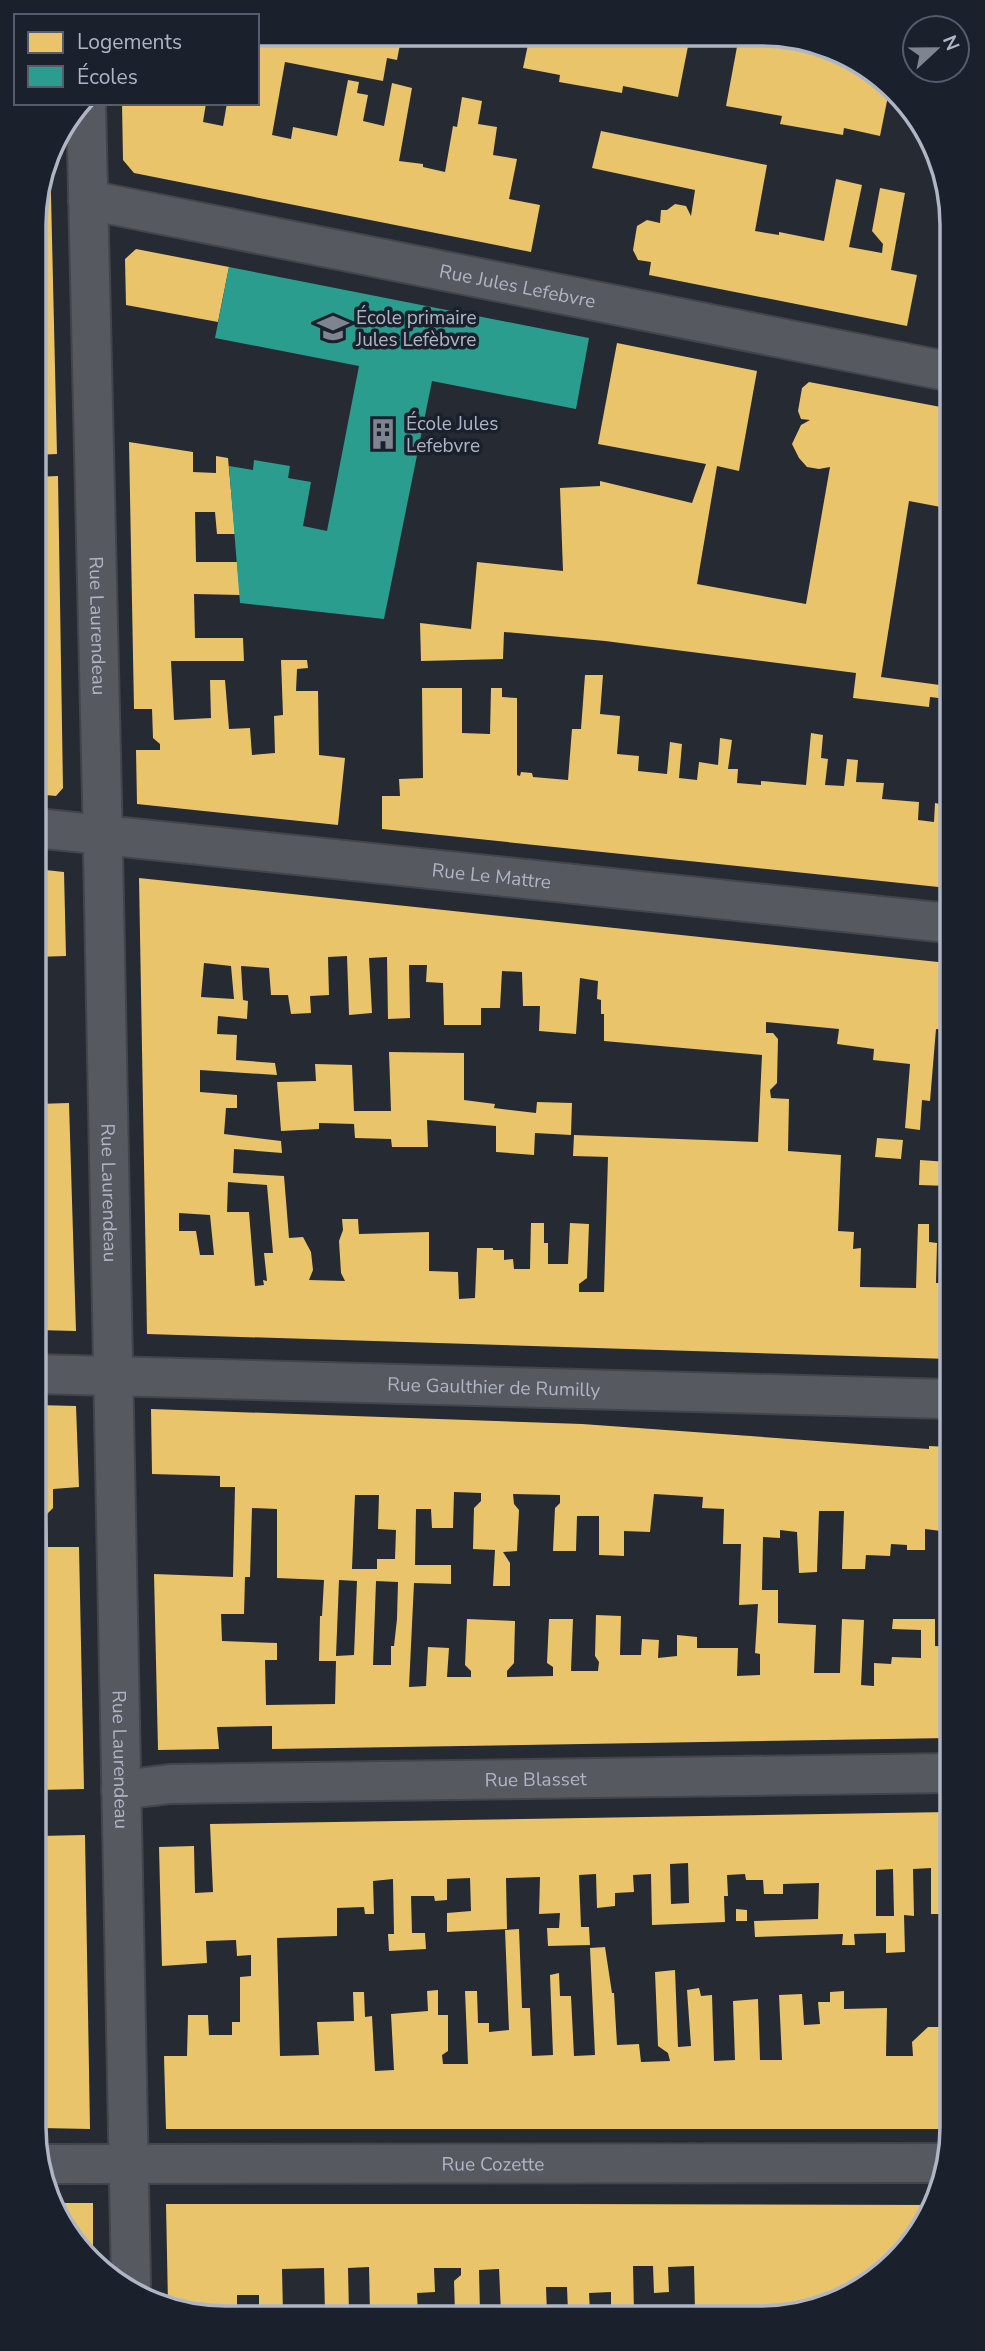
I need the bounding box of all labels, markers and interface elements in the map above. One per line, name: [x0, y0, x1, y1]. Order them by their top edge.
legend: [14, 14, 259, 105]
north arrow: [901, 14, 971, 84]
text: Logements: [77, 28, 182, 56]
text: N: [936, 32, 966, 54]
text: Écoles: [77, 63, 138, 91]
street label: Rue Jules Lefebvre: [437, 258, 598, 315]
place label: École primaire Jules Lefèbvre: [355, 305, 477, 353]
school or university icon: École primaire Jules Lefèbvre: [316, 311, 350, 345]
place label: École Jules Lefebvre: [406, 411, 498, 459]
building icon: École Jules Lefebvre: [366, 417, 400, 451]
street label: Rue Laurendeau: [82, 556, 112, 696]
street label: Rue Le Mattre: [431, 857, 552, 896]
street label: Rue Laurendeau: [94, 1123, 123, 1263]
street label: Rue Gaulthier de Rumilly: [387, 1372, 601, 1403]
street label: Rue Laurendeau: [105, 1690, 134, 1829]
street label: Rue Blasset: [484, 1766, 587, 1794]
street label: Rue Cozette: [442, 2151, 544, 2178]

